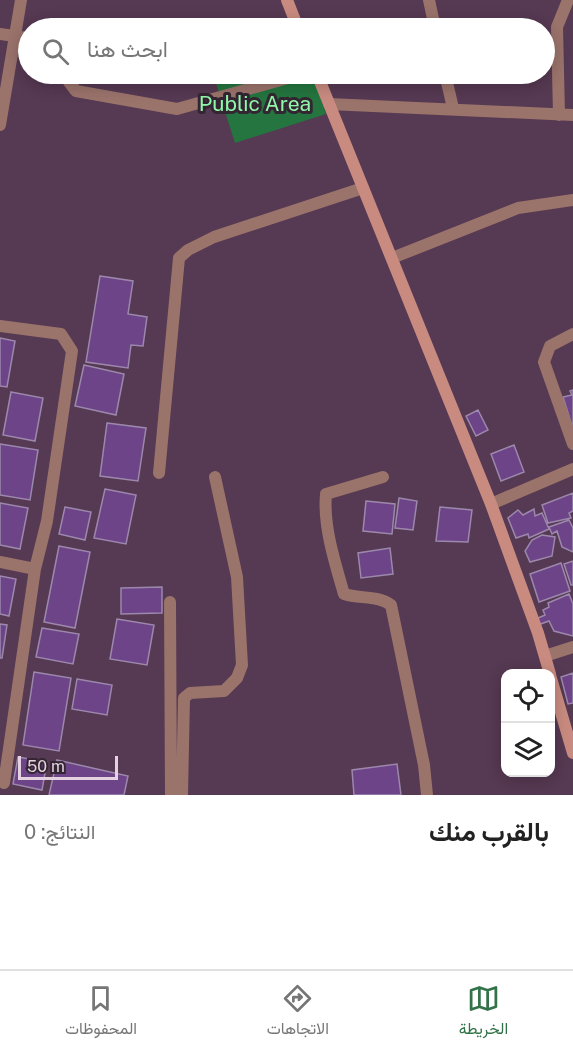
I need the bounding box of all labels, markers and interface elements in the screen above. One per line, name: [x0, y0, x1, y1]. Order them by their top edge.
search box: [18, 18, 555, 84]
icon: search: [39, 35, 72, 68]
text: ابحث هنا: [87, 36, 168, 62]
park label: Public Area: [199, 91, 311, 116]
map controls: [501, 669, 555, 777]
button: locate: [501, 669, 555, 723]
button: layers: [501, 723, 555, 777]
scale bar: [18, 753, 118, 780]
text: 50 m: [27, 757, 65, 776]
text: بالقرب منك: [429, 816, 549, 847]
text: النتائج: 0: [24, 820, 95, 844]
tab: المحفوظات: [65, 982, 137, 1043]
tab: الاتجاهات: [267, 982, 329, 1043]
tab: الخريطة: [459, 982, 508, 1043]

